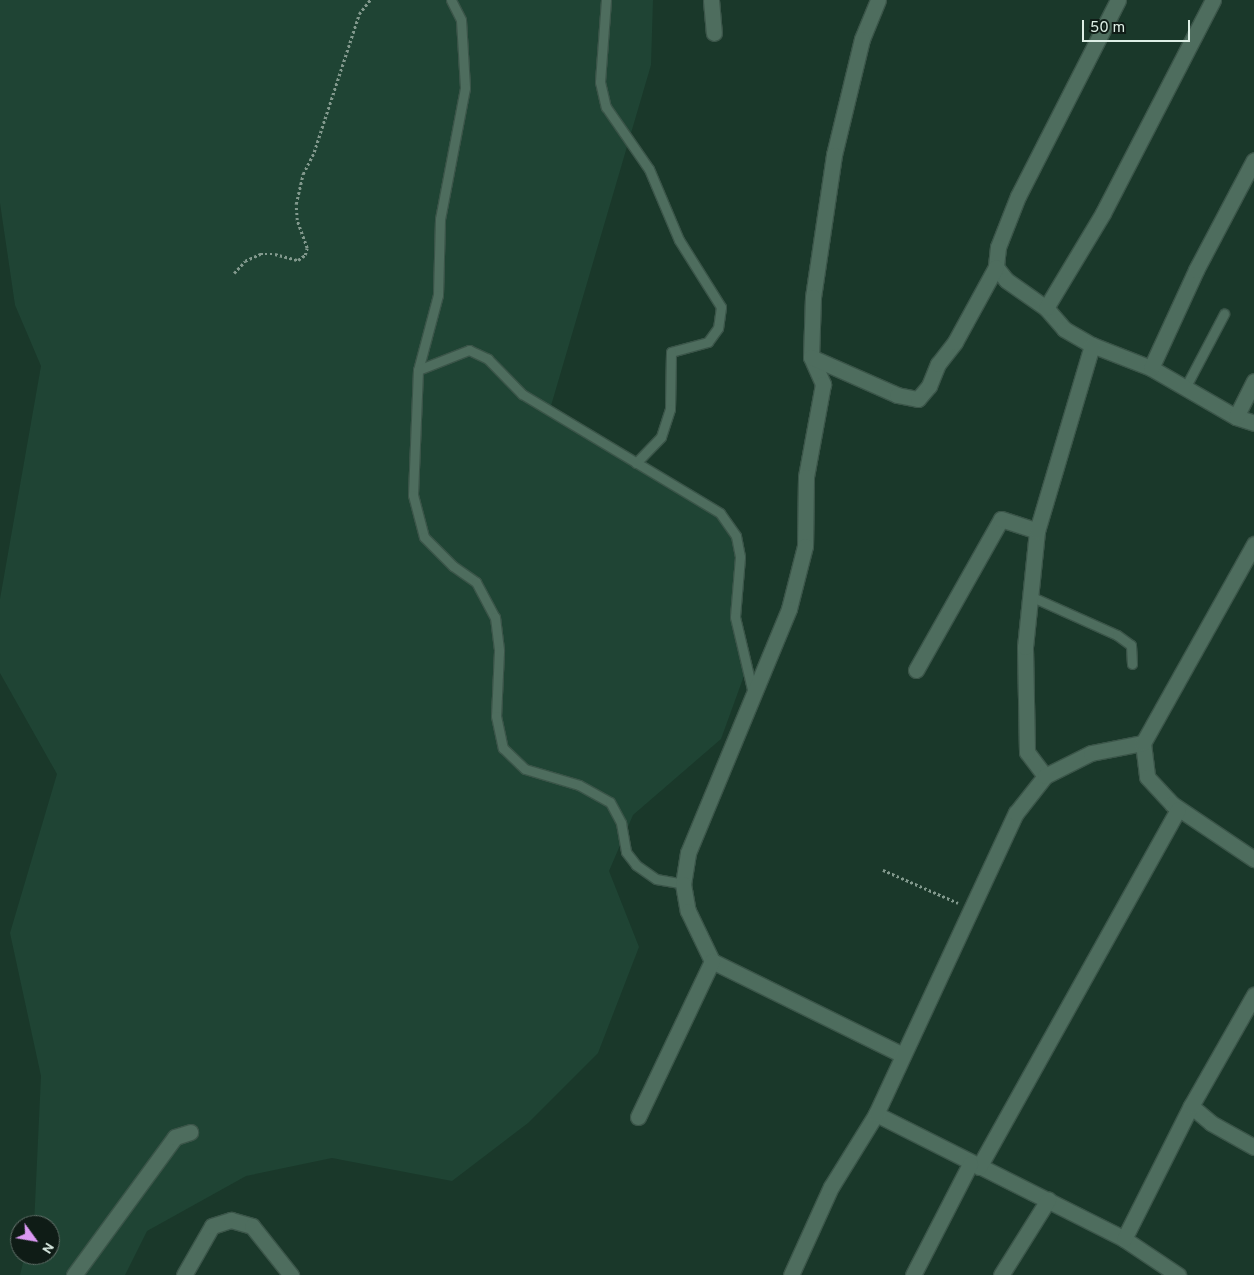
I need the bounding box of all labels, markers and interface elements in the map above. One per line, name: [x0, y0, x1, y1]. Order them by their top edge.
scale bar: [1084, 10, 1192, 42]
text: 50 m: [1090, 19, 1125, 38]
north arrow: [10, 1215, 60, 1265]
text: N: [37, 1239, 57, 1256]

